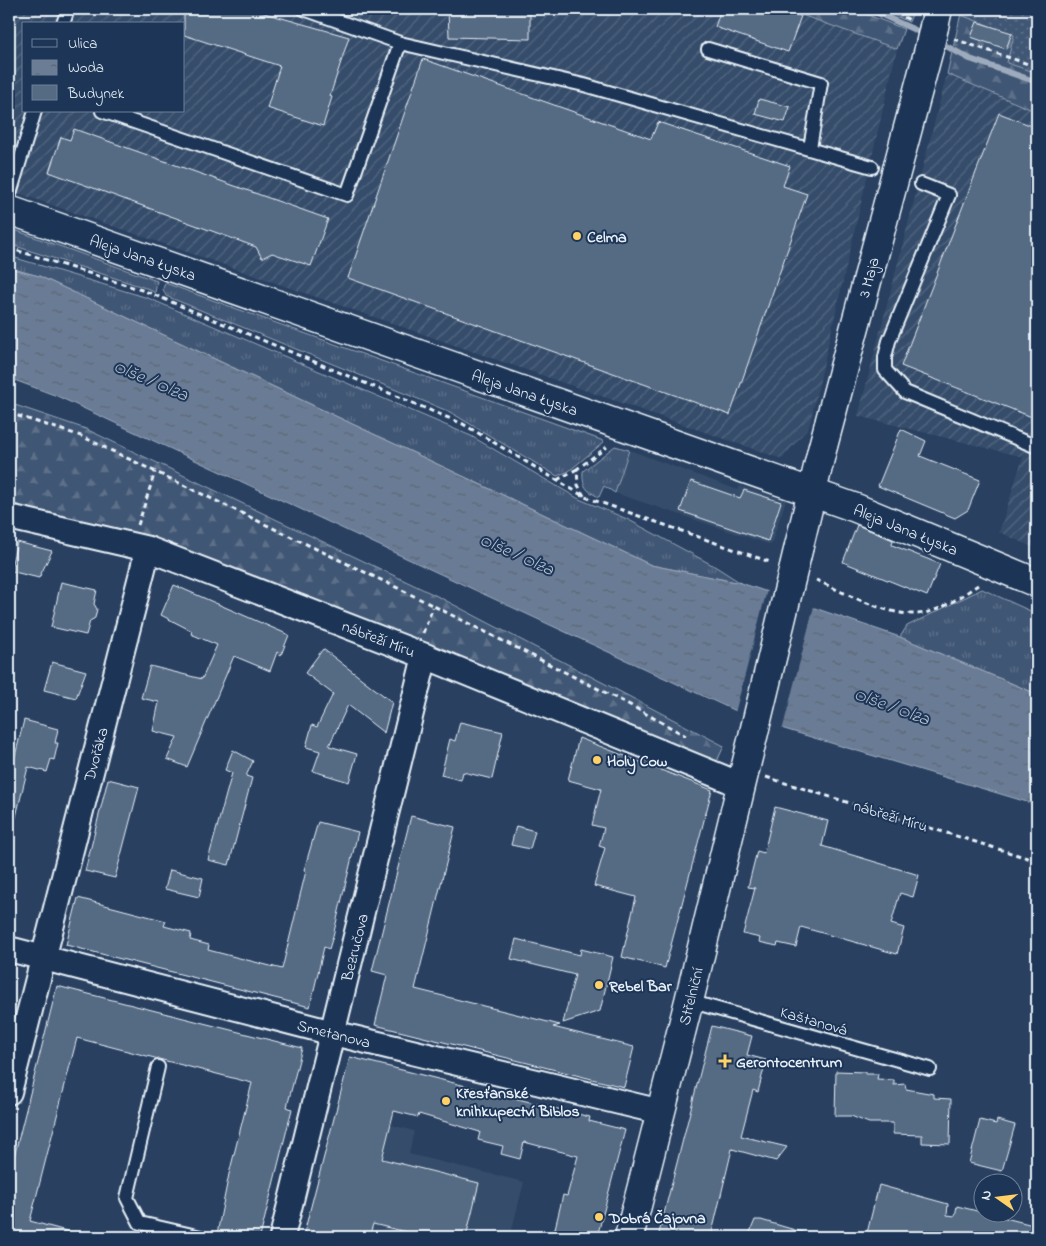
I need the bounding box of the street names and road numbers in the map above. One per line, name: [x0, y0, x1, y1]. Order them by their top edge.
street label: Aleja Jana Łyska: [86, 229, 199, 288]
street label: 3 Maja: [853, 255, 887, 300]
street label: Aleja Jana Łyska: [468, 364, 581, 423]
street label: Aleja Jana Łyska: [849, 499, 961, 563]
street label: nábřeží Míru: [338, 615, 418, 665]
street label: Dvořáka: [78, 725, 116, 785]
street label: nábřeží Míru: [850, 794, 931, 840]
street label: Bezručova: [336, 911, 376, 985]
street label: Střelniční: [673, 965, 711, 1028]
street label: Kaštanová: [777, 1001, 850, 1043]
street label: Smetanova: [294, 1014, 373, 1056]

